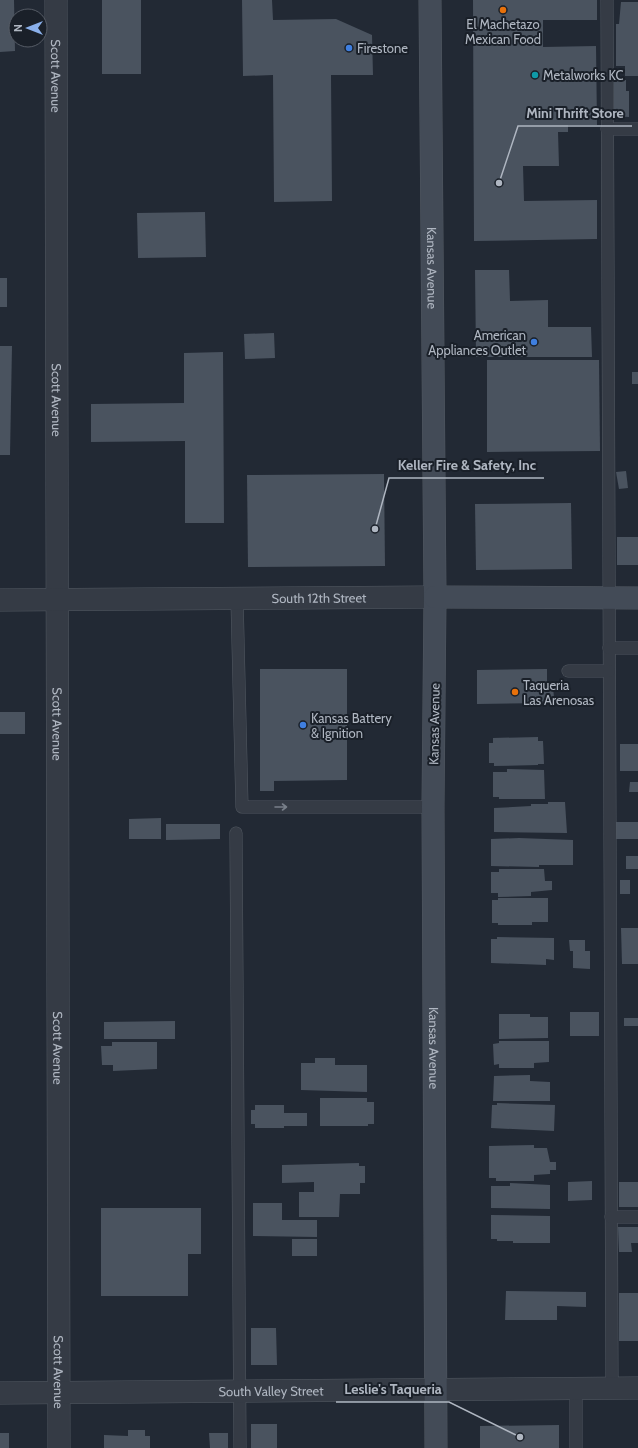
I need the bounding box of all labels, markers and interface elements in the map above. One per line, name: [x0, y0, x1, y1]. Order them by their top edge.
marker: El Machetazo Mexican Food: [498, 5, 508, 15]
north arrow: [8, 8, 48, 48]
place label: El Machetazo Mexican Food: [465, 16, 541, 47]
text: N: [11, 24, 25, 32]
street label: Scott Avenue: [48, 39, 64, 113]
place label: Firestone: [357, 40, 408, 56]
marker: Firestone: [344, 43, 354, 53]
place label: Metalworks KC: [543, 67, 623, 83]
marker: Metalworks KC: [530, 70, 540, 80]
callout: Mini Thrift Store: [518, 100, 632, 126]
text: Mini Thrift Store: [526, 104, 624, 122]
street label: Kansas Avenue: [424, 227, 441, 309]
place label: American Appliances Outlet: [428, 327, 527, 358]
marker: American Appliances Outlet: [529, 337, 539, 347]
street label: Scott Avenue: [49, 363, 65, 437]
callout: Keller Fire & Safety, Inc: [389, 452, 544, 478]
text: Keller Fire & Safety, Inc: [398, 456, 537, 474]
street label: South 12th Street: [272, 589, 367, 606]
place label: Taqueria Las Arenosas: [523, 677, 595, 708]
street label: Kansas Avenue: [425, 683, 443, 765]
street label: Scott Avenue: [49, 687, 66, 761]
marker: Taqueria Las Arenosas: [510, 687, 520, 697]
place label: Kansas Battery & Ignition: [311, 710, 392, 741]
marker: Kansas Battery & Ignition: [298, 720, 308, 730]
one-way arrow: [274, 803, 287, 811]
street label: Kansas Avenue: [426, 1007, 442, 1089]
street label: Scott Avenue: [50, 1011, 66, 1085]
street label: Scott Avenue: [51, 1335, 67, 1409]
callout: Leslie's Taqueria: [336, 1376, 449, 1402]
text: Leslie's Taqueria: [344, 1380, 442, 1398]
street label: South Valley Street: [218, 1382, 324, 1399]

